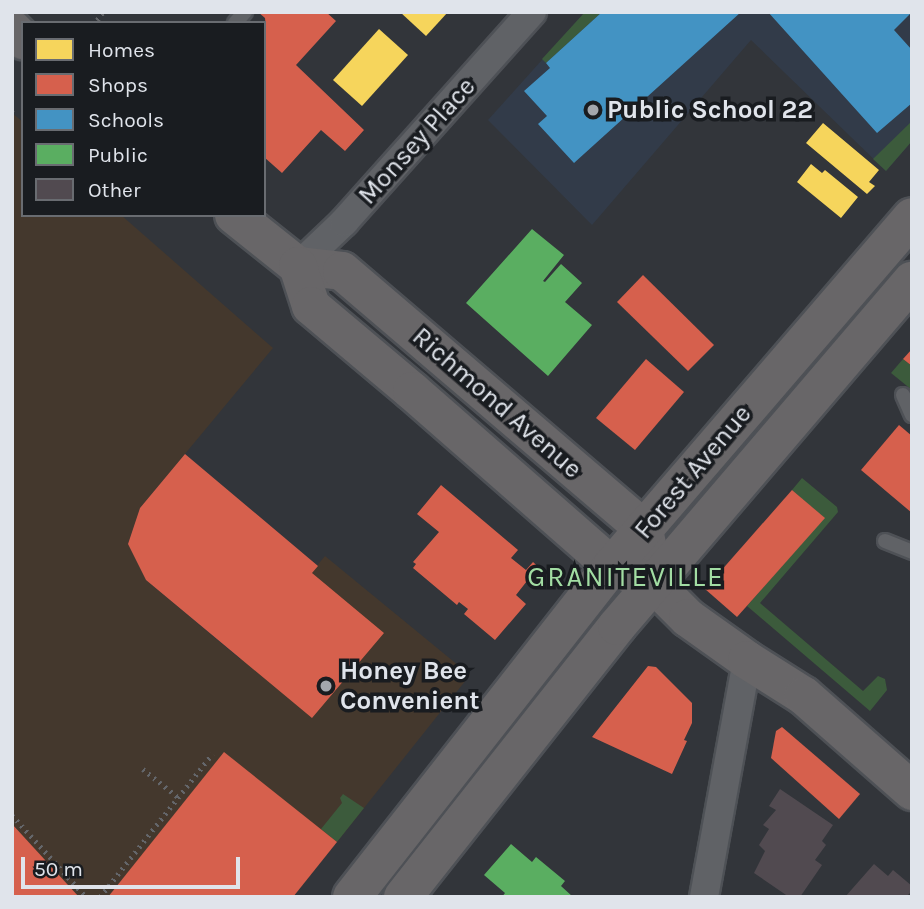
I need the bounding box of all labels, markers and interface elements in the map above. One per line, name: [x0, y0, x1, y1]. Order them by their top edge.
legend: [21, 21, 266, 217]
text: Homes: [88, 38, 155, 62]
street label: Monsey Place: [352, 71, 482, 211]
text: Shops: [88, 73, 148, 97]
place label: Public School 22: [607, 94, 813, 126]
marker: Public School 22: [585, 102, 601, 118]
text: Schools: [88, 108, 164, 132]
text: Public: [88, 143, 148, 167]
text: Other: [88, 178, 141, 202]
street label: Richmond Avenue: [406, 321, 588, 485]
street label: Forest Avenue: [628, 399, 758, 545]
district label: GRANITEVILLE: [529, 560, 723, 594]
place label: Honey Bee Convenient: [340, 655, 480, 716]
marker: Honey Bee Convenient: [318, 678, 334, 694]
scale bar: [24, 842, 243, 886]
text: 50 m: [34, 857, 83, 881]

